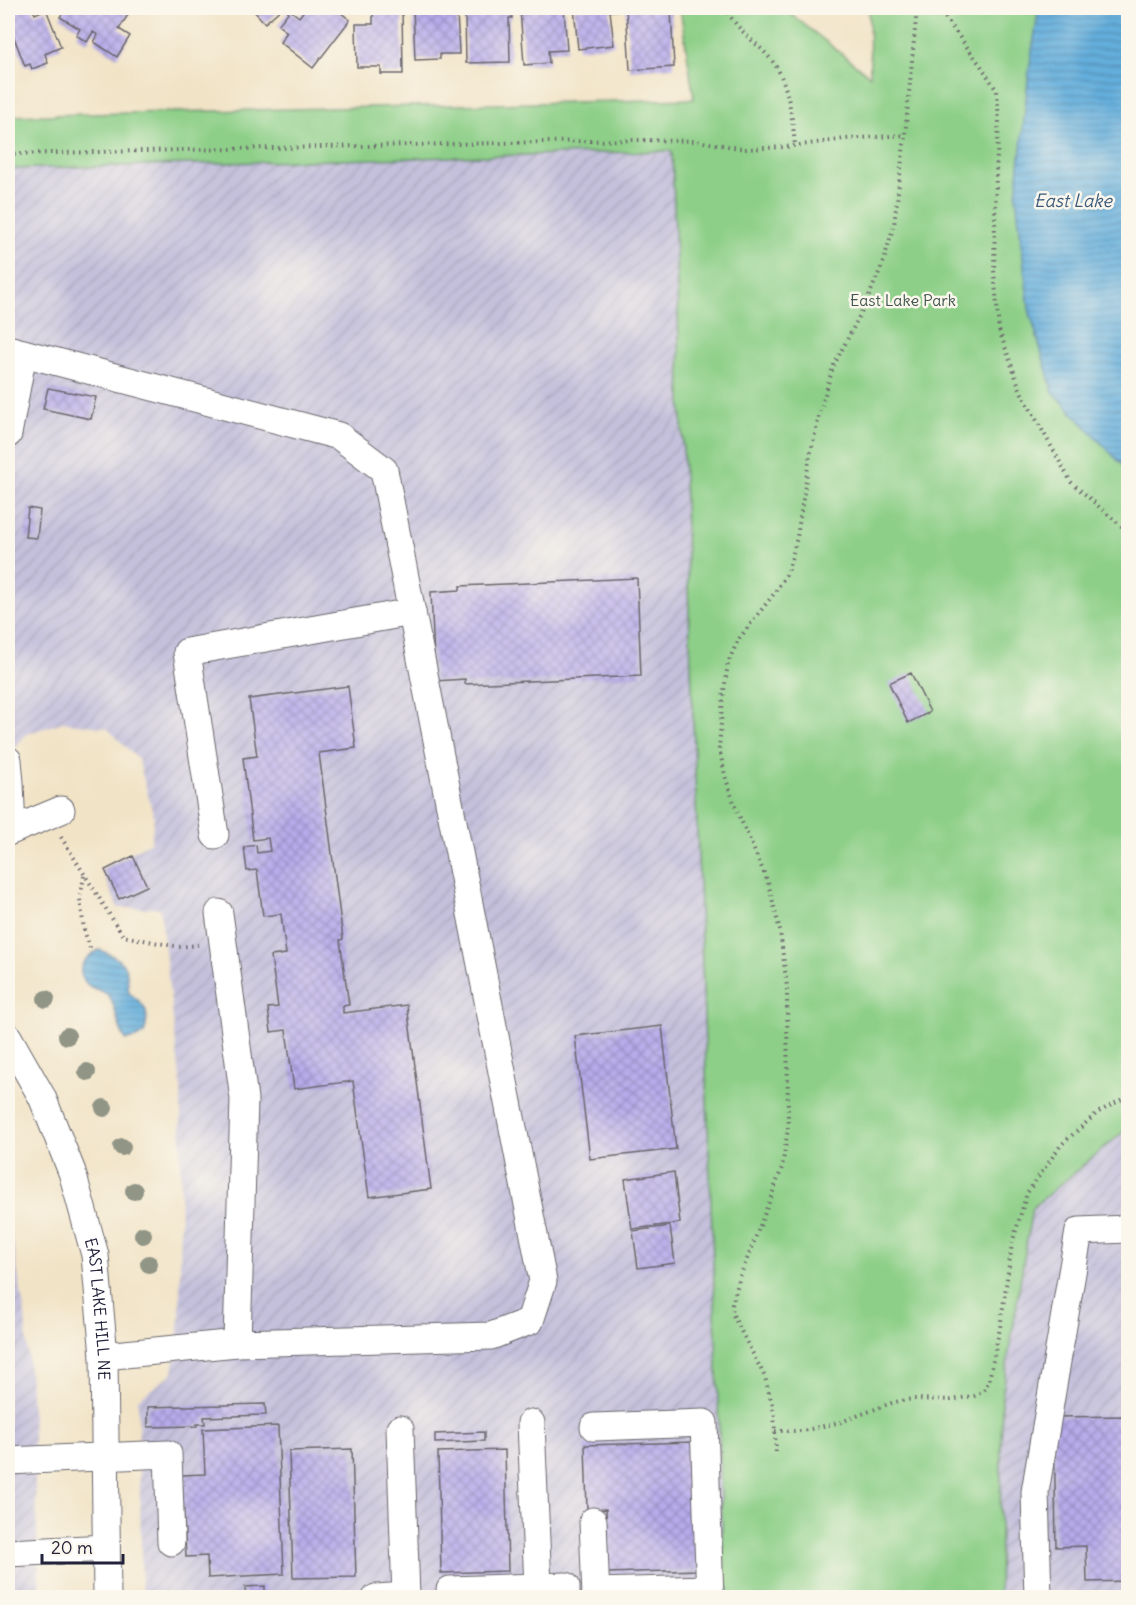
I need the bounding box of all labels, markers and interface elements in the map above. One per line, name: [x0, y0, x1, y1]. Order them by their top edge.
water label: East Lake: [1034, 189, 1113, 212]
park label: East Lake Park: [850, 290, 956, 310]
street label: EAST LAKE HILL NE: [81, 1236, 114, 1380]
scale bar: [42, 1527, 123, 1565]
text: 20 m: [51, 1536, 93, 1559]

